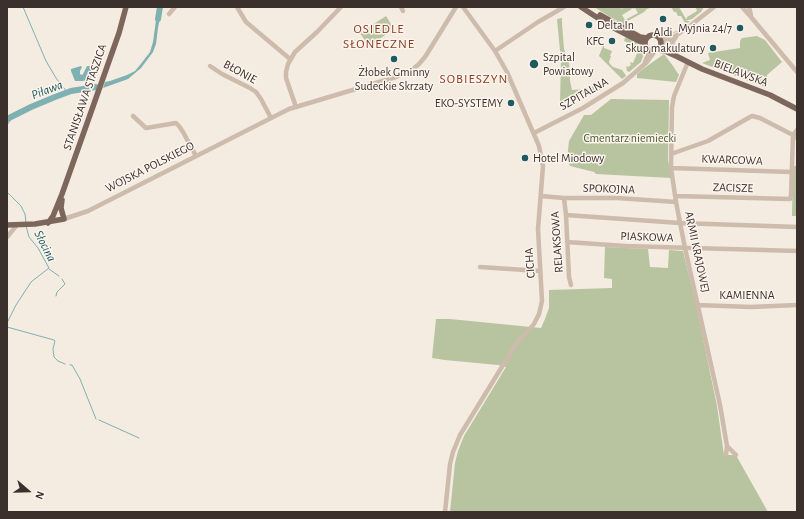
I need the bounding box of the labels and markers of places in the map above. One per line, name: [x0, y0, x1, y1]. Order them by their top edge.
marker: Aldi: [658, 14, 668, 24]
place label: Delta In: [597, 18, 634, 32]
marker: Delta In: [584, 20, 594, 30]
place label: Myjnia 24/7: [678, 21, 732, 35]
marker: Myjnia 24/7: [735, 23, 745, 33]
place label: Aldi: [653, 25, 673, 39]
place label: KFC: [586, 34, 604, 48]
marker: KFC: [607, 36, 617, 46]
place label: Skup makulatury: [626, 41, 705, 55]
marker: Skup makulatury: [708, 43, 718, 53]
place label: Szpital Powiatowy: [543, 50, 594, 78]
marker: Żłobek Gminny Sudeckie Skrzaty: [389, 54, 399, 64]
marker: Szpital Powiatowy: [528, 58, 540, 70]
place label: Żłobek Gminny Sudeckie Skrzaty: [355, 65, 433, 93]
place label: EKO-SYSTEMY: [435, 96, 503, 110]
marker: EKO-SYSTEMY: [506, 98, 516, 108]
place label: Hotel Miodowy: [533, 151, 604, 165]
marker: Hotel Miodowy: [520, 153, 530, 163]

